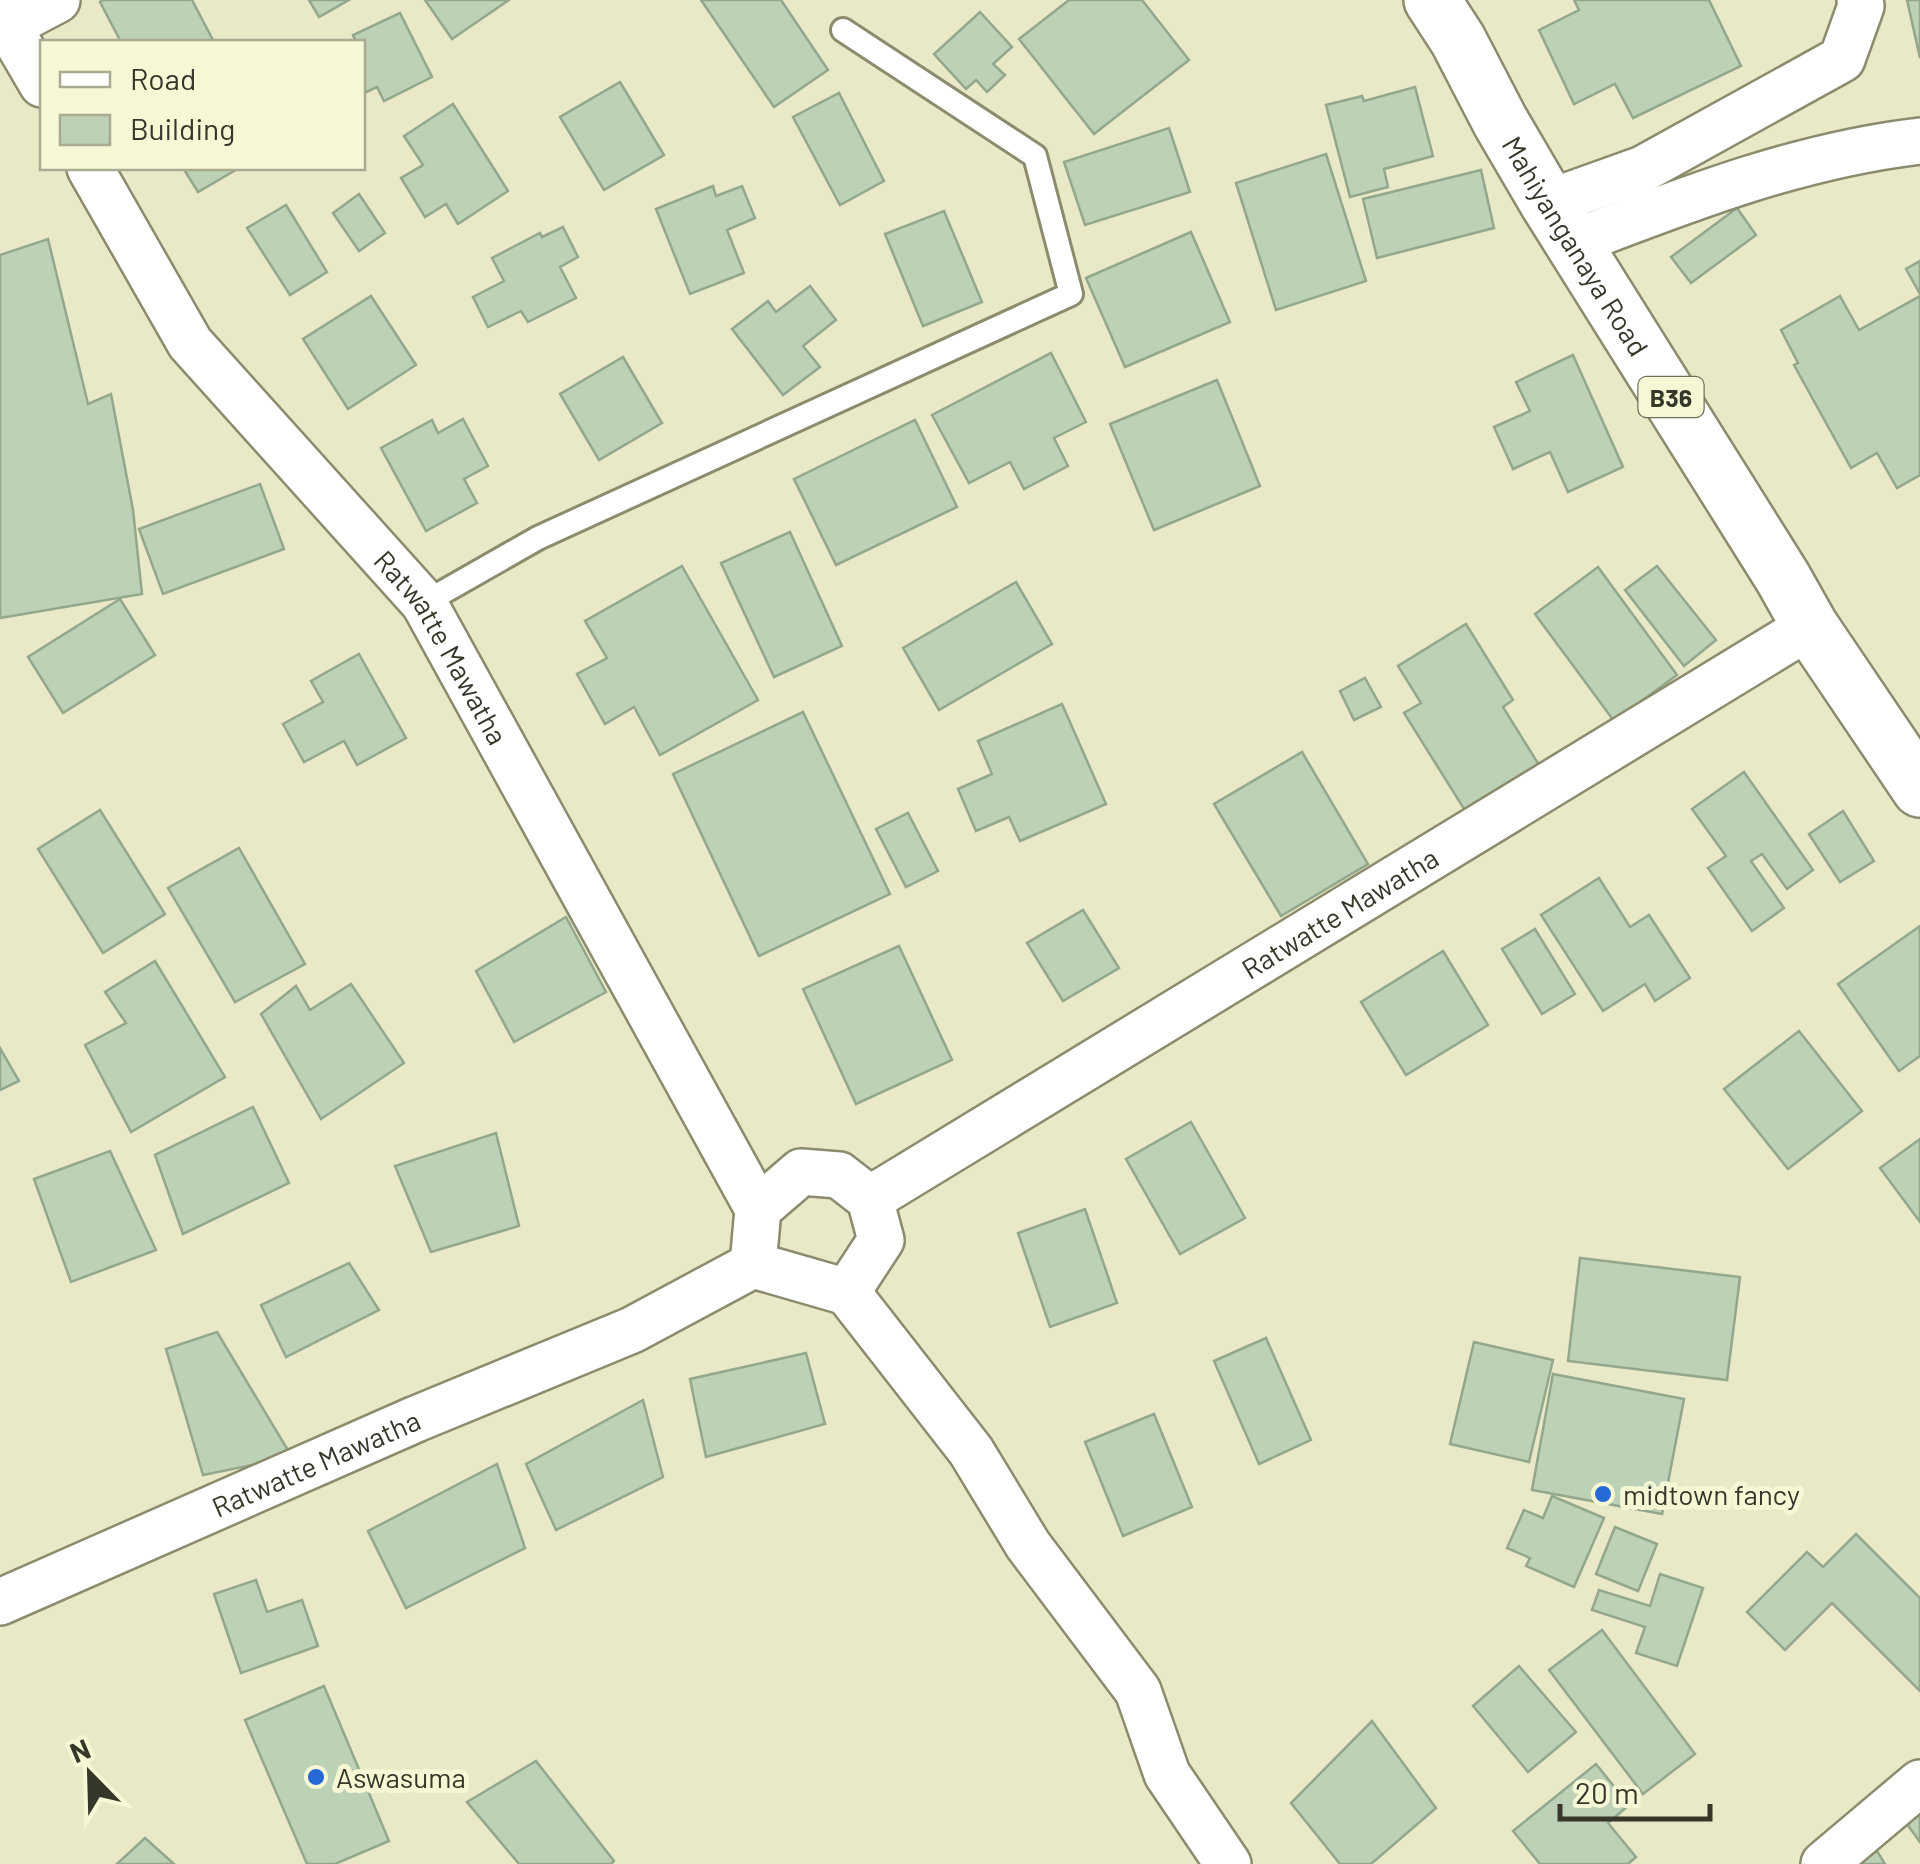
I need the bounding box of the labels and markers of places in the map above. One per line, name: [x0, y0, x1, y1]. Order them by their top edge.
place label: midtown fancy: [1623, 1477, 1800, 1511]
marker: midtown fancy: [1592, 1483, 1614, 1505]
place label: Aswasuma: [336, 1760, 466, 1794]
marker: Aswasuma: [305, 1766, 327, 1788]

